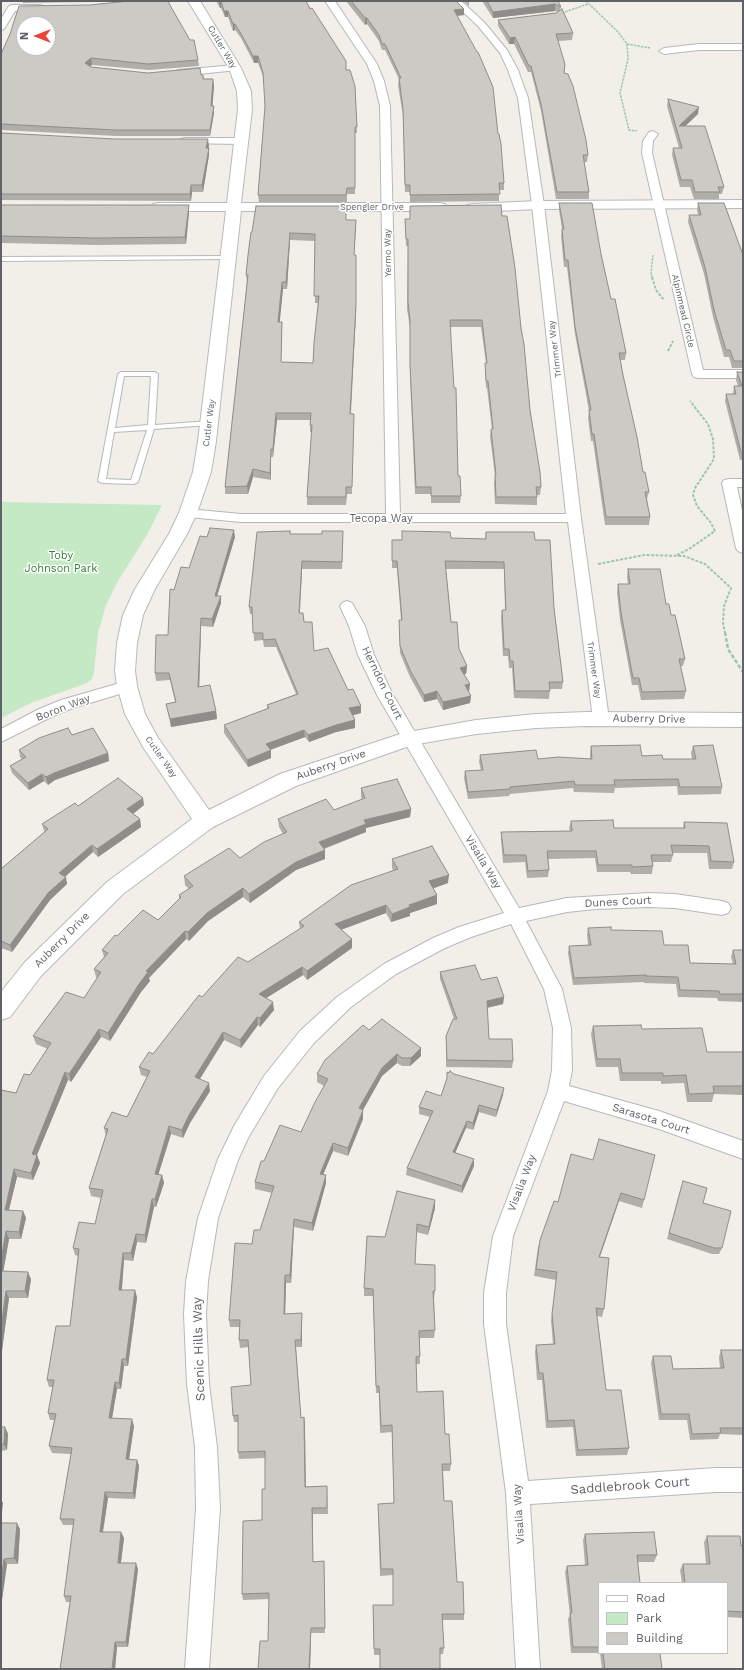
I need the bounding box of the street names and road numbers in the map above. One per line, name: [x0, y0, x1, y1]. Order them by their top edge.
street label: Cutler Way: [205, 24, 239, 70]
street label: Spengler Drive: [340, 202, 404, 212]
street label: Yermo Way: [382, 229, 394, 277]
street label: Alpinmead Circle: [669, 273, 697, 349]
street label: Trimmer Way: [546, 320, 564, 378]
street label: Cutler Way: [201, 399, 217, 447]
street label: Tecopa Way: [349, 512, 413, 526]
street label: Trimmer Way: [585, 641, 603, 699]
street label: Herndon Court: [359, 644, 405, 722]
street label: Boron Way: [34, 692, 92, 724]
street label: Auberry Drive: [612, 712, 686, 726]
street label: Cutler Way: [143, 734, 179, 780]
street label: Auberry Drive: [294, 747, 368, 783]
street label: Visalia Way: [462, 833, 504, 891]
street label: Dunes Court: [584, 894, 652, 910]
street label: Auberry Drive: [32, 910, 92, 970]
street label: Sarasota Court: [611, 1101, 691, 1137]
street label: Visalia Way: [505, 1153, 539, 1213]
street label: Scenic Hills Way: [189, 1297, 209, 1401]
street label: Saddlebrook Court: [570, 1474, 690, 1498]
street label: Visalia Way: [510, 1484, 528, 1544]

